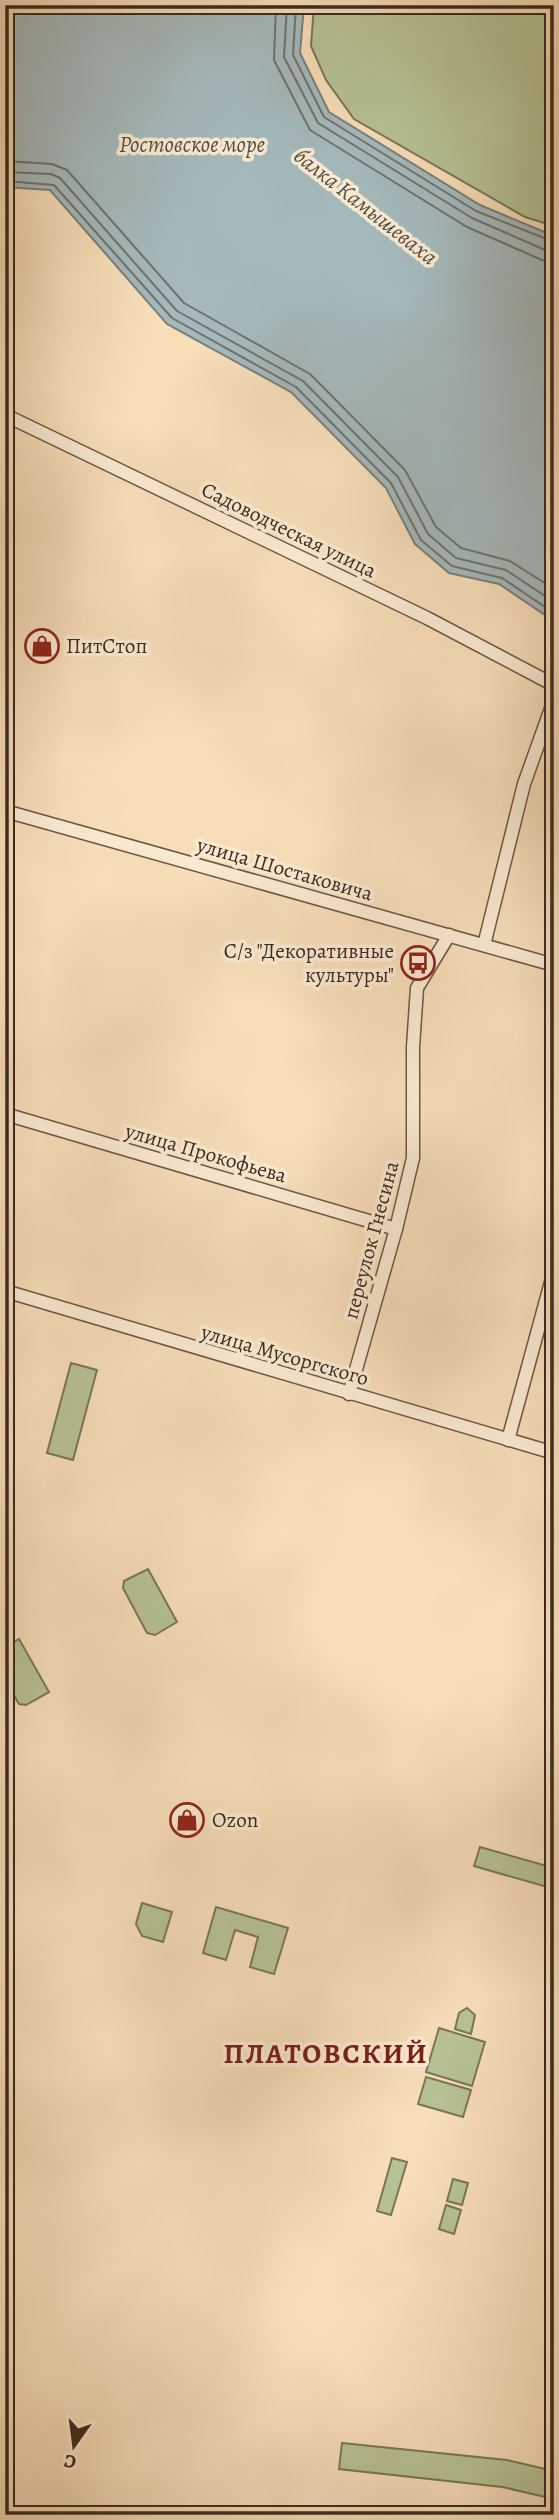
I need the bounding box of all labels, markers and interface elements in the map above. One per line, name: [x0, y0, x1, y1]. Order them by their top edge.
water label: Ростовское море: [119, 129, 265, 160]
water label: балка Камышеваха: [287, 140, 444, 273]
street label: Садоводческая улица: [197, 475, 381, 585]
shop icon: ПитСтоп: [23, 627, 61, 665]
place label: ПитСтоп: [66, 632, 147, 660]
street label: улица Шостаковича: [193, 830, 376, 908]
place label: С/з "Декоративные культуры": [224, 937, 394, 989]
bus stop icon: С/з "Декоративные культуры": [399, 944, 437, 982]
street label: улица Прокофьева: [121, 1116, 290, 1190]
street label: переулок Гнесина: [336, 1158, 406, 1322]
street label: улица Мусоргского: [197, 1317, 372, 1392]
shop icon: Ozon: [168, 1801, 206, 1839]
place label: Ozon: [212, 1806, 258, 1834]
district label: ПЛАТОВСКИЙ: [223, 2035, 429, 2073]
north arrow: [38, 2412, 108, 2482]
text: С: [61, 2447, 79, 2476]

